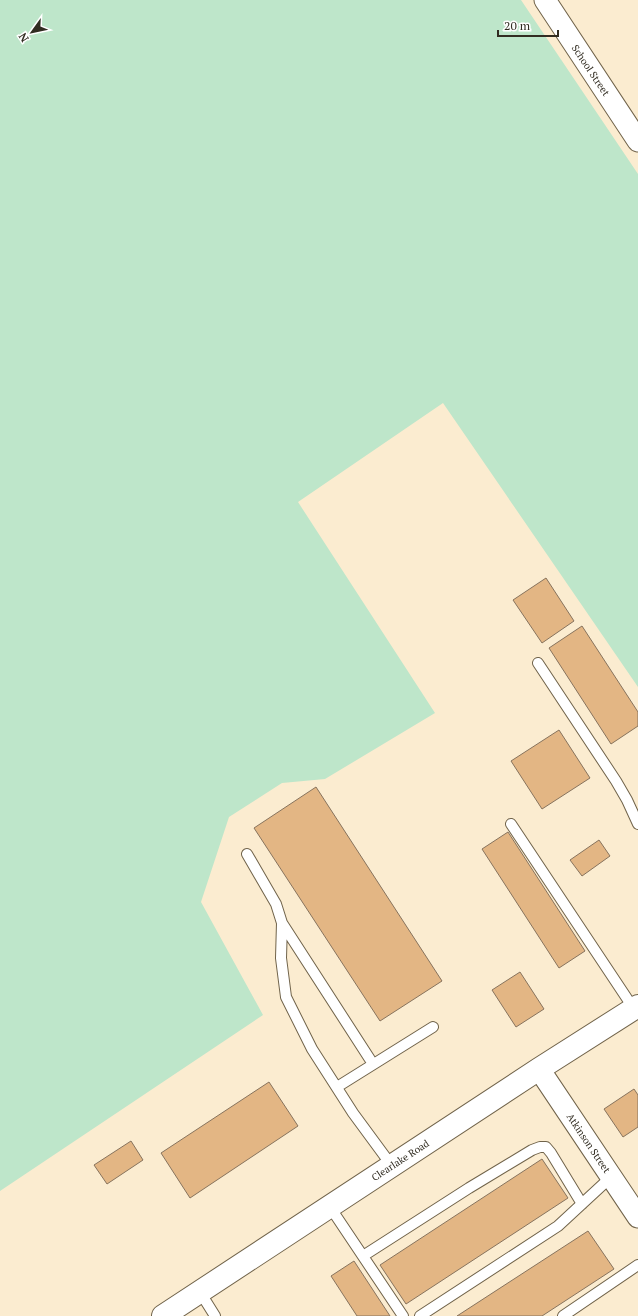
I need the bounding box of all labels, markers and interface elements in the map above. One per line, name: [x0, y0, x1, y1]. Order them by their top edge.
north arrow: [12, 12, 52, 52]
scale bar: [498, 12, 558, 38]
text: 20 m: [504, 18, 531, 33]
text: N: [15, 30, 32, 45]
street label: School Street: [569, 42, 613, 99]
street label: Atkinson Street: [564, 1111, 613, 1176]
street label: Clearlake Road: [369, 1137, 432, 1184]

